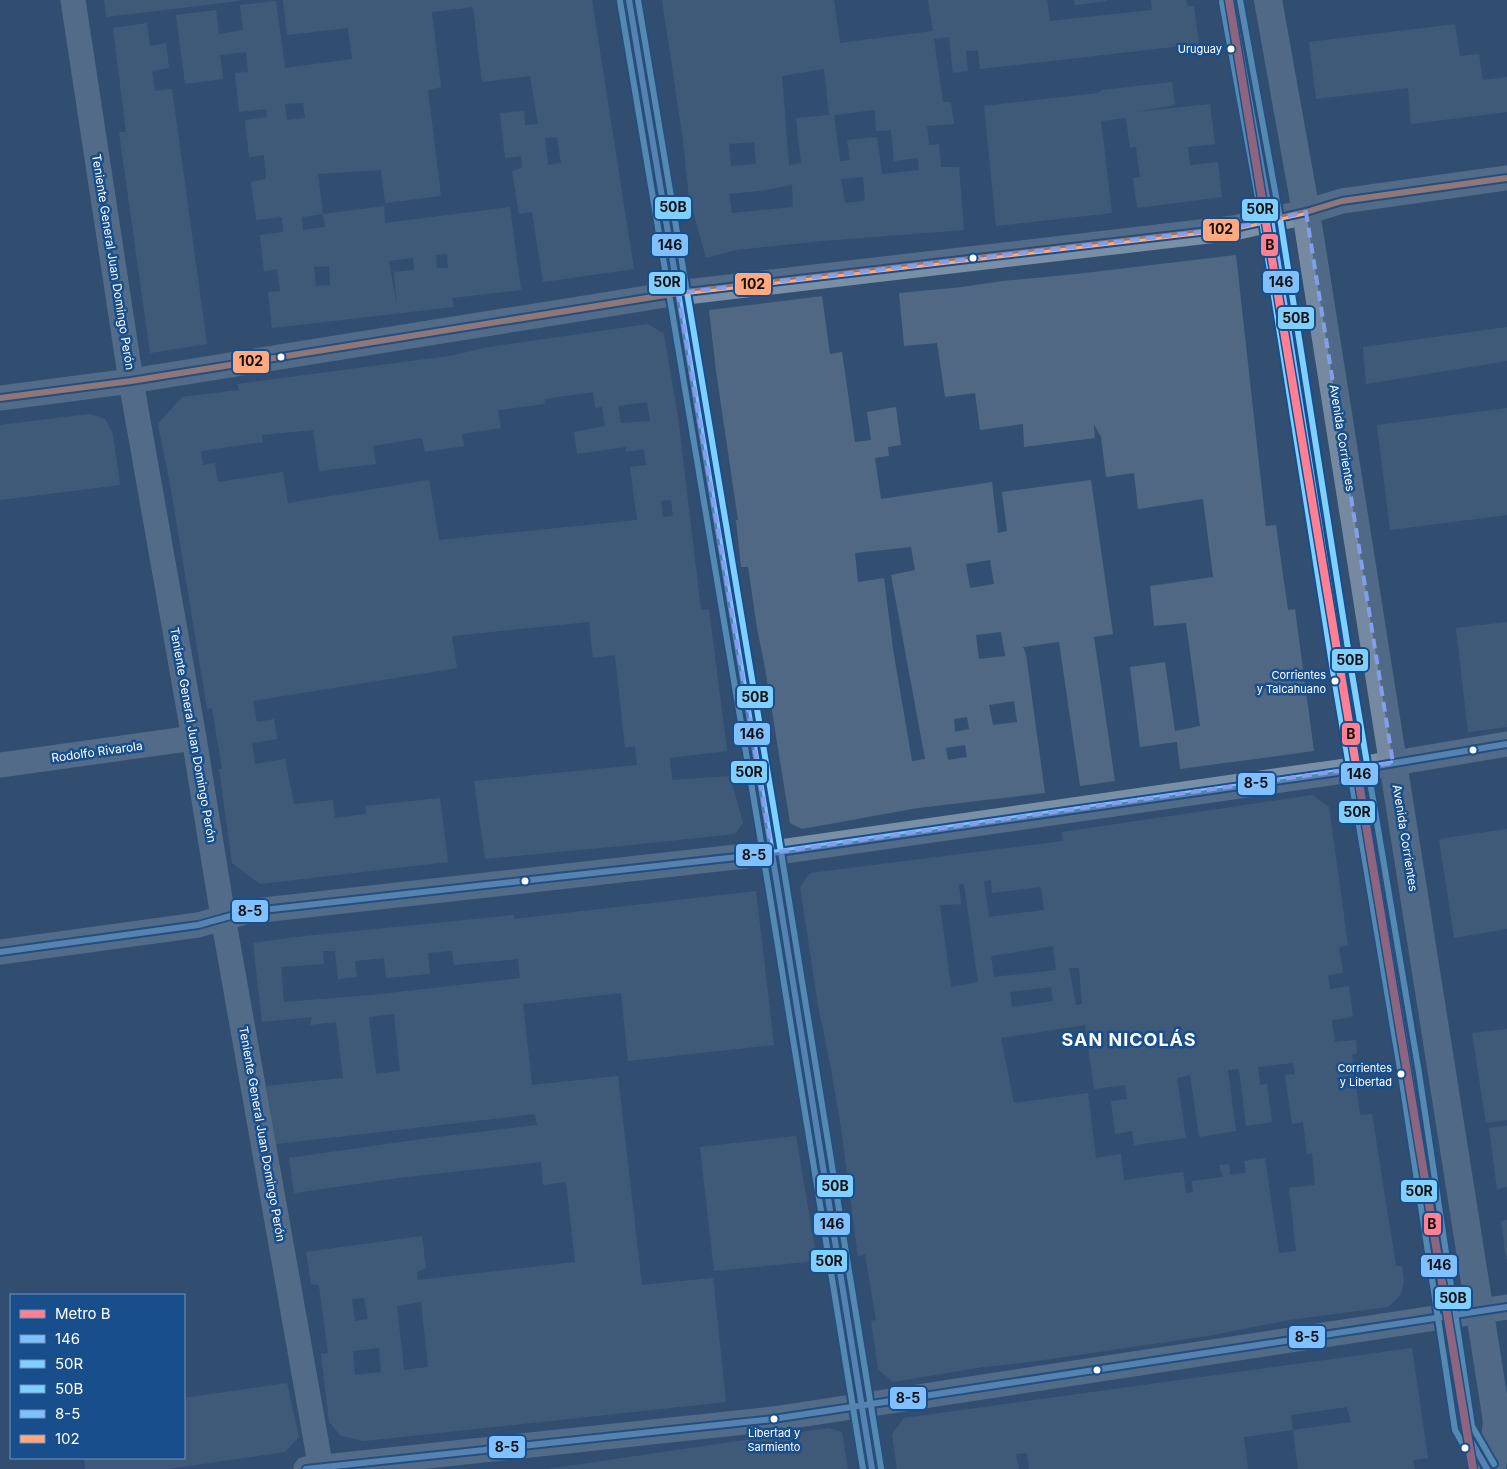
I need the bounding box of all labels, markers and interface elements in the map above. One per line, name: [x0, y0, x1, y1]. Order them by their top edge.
place label: Uruguay: [1178, 42, 1222, 56]
marker: Uruguay: [1226, 44, 1236, 54]
street label: Teniente General Juan Domingo Perón: [89, 153, 138, 371]
line badge: 50B: [654, 196, 692, 220]
text: 50B: [659, 198, 687, 215]
line badge: 50R: [1241, 198, 1279, 222]
text: 50R: [1246, 200, 1274, 217]
line badge: 102: [1202, 218, 1240, 242]
text: 102: [1209, 220, 1233, 237]
line badge: 146: [651, 233, 689, 257]
line badge: B: [1260, 233, 1279, 257]
text: 146: [658, 236, 682, 253]
text: B: [1265, 236, 1275, 253]
unlabelled marker: [968, 253, 978, 263]
line badge: 146: [1262, 270, 1300, 294]
line badge: 50R: [648, 271, 686, 295]
line badge: 102: [734, 272, 772, 296]
text: 50R: [653, 273, 681, 290]
text: 146: [1269, 273, 1293, 290]
text: 102: [741, 275, 765, 292]
line badge: 50B: [1277, 306, 1315, 330]
text: 50B: [1282, 309, 1310, 326]
line badge: 102: [232, 350, 270, 374]
text: 102: [239, 352, 263, 369]
unlabelled marker: [276, 352, 286, 362]
street label: Avenida Corrientes: [1327, 383, 1358, 492]
street label: Teniente General Juan Domingo Perón: [167, 626, 220, 844]
line badge: 50B: [1331, 648, 1369, 672]
text: 50B: [1336, 651, 1364, 668]
place label: Corrientes y Talcahuano: [1257, 668, 1326, 696]
marker: Corrientes y Talcahuano: [1330, 676, 1340, 686]
line badge: 50B: [736, 685, 774, 709]
text: 50B: [741, 688, 769, 705]
line badge: 146: [733, 722, 771, 746]
line badge: B: [1341, 722, 1361, 746]
text: 146: [740, 725, 764, 742]
text: B: [1346, 725, 1356, 742]
street label: Rodolfo Rivarola: [50, 738, 144, 765]
unlabelled marker: [1468, 745, 1478, 755]
line badge: 50R: [730, 760, 768, 784]
line badge: 146: [1340, 762, 1379, 786]
text: 50R: [735, 763, 763, 780]
text: 146: [1347, 765, 1371, 782]
line badge: 8-5: [1237, 772, 1276, 796]
text: 8-5: [1244, 774, 1268, 791]
street label: Avenida Corrientes: [1390, 783, 1421, 892]
line badge: 50R: [1338, 800, 1376, 824]
text: 50R: [1343, 803, 1371, 820]
line badge: 8-5: [735, 843, 773, 867]
text: 8-5: [742, 846, 766, 863]
unlabelled marker: [520, 876, 530, 886]
line badge: 8-5: [231, 899, 269, 923]
text: 8-5: [238, 902, 262, 919]
street label: Teniente General Juan Domingo Perón: [236, 1025, 289, 1243]
district label: SAN NICOLÁS: [1061, 1029, 1197, 1050]
place label: Corrientes y Libertad: [1337, 1061, 1392, 1089]
marker: Corrientes y Libertad: [1396, 1069, 1406, 1079]
line badge: 50B: [816, 1174, 854, 1198]
text: 50B: [821, 1177, 849, 1194]
line badge: 50R: [1400, 1179, 1438, 1203]
text: 50R: [1405, 1182, 1433, 1199]
line badge: 146: [813, 1212, 851, 1236]
line badge: B: [1423, 1212, 1442, 1236]
text: 146: [820, 1215, 844, 1232]
text: B: [1427, 1215, 1437, 1232]
line badge: 50R: [810, 1249, 848, 1273]
text: 50R: [815, 1252, 843, 1269]
line badge: 146: [1420, 1254, 1458, 1278]
text: 146: [1427, 1256, 1451, 1273]
line badge: 50B: [1434, 1286, 1472, 1310]
text: 50B: [1439, 1289, 1467, 1306]
legend: [10, 1294, 185, 1459]
text: Metro B: [55, 1304, 111, 1323]
line badge: 8-5: [1288, 1325, 1326, 1349]
text: 8-5: [1295, 1328, 1319, 1345]
text: 146: [55, 1329, 80, 1348]
text: 50R: [55, 1354, 84, 1373]
unlabelled marker: [1092, 1365, 1102, 1375]
text: 50B: [55, 1379, 83, 1398]
line badge: 8-5: [889, 1386, 927, 1410]
text: 8-5: [896, 1389, 920, 1406]
text: 8-5: [55, 1404, 80, 1423]
marker: Libertad y Sarmiento: [769, 1414, 779, 1424]
place label: Libertad y Sarmiento: [748, 1426, 801, 1454]
text: 102: [55, 1429, 80, 1448]
line badge: 8-5: [488, 1435, 526, 1459]
text: 8-5: [495, 1438, 519, 1455]
unlabelled marker: [1460, 1443, 1470, 1453]

